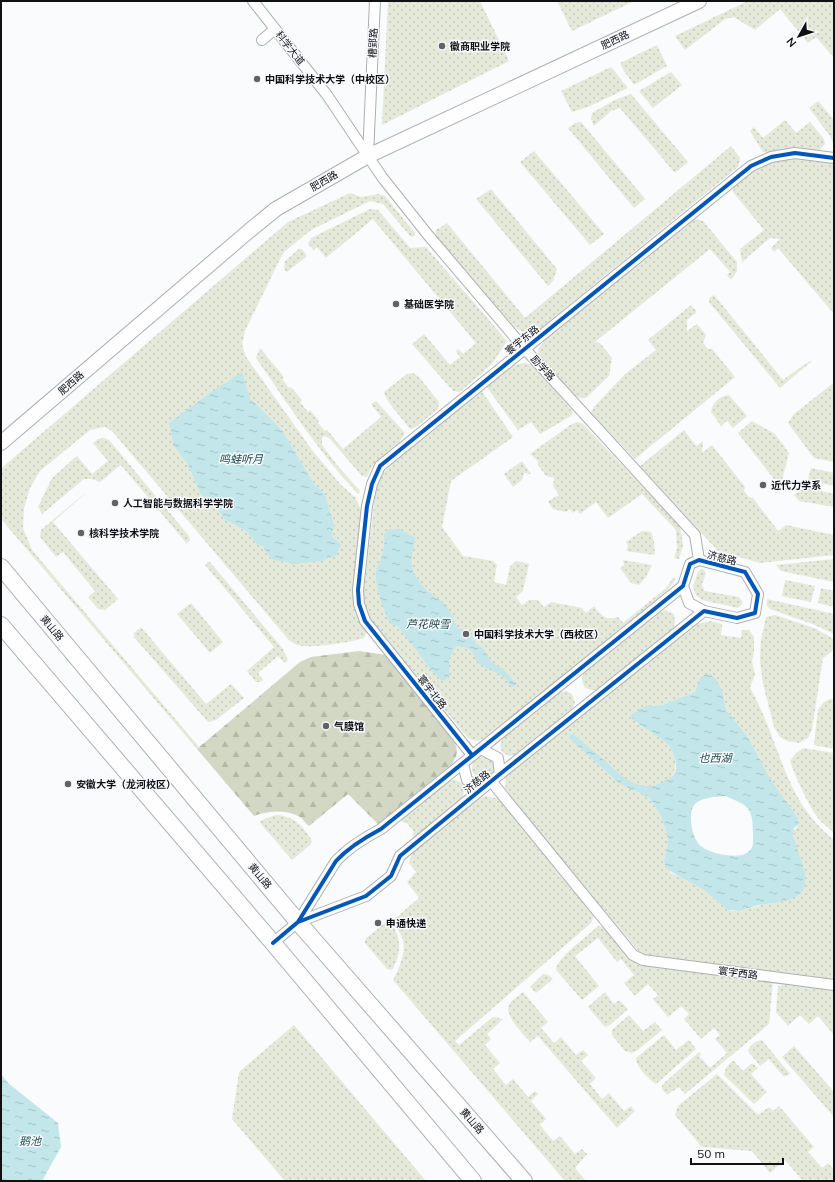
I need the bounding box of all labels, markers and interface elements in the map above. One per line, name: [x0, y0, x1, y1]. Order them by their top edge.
north arrow: [779, 16, 819, 56]
street label: 科学大道: [273, 28, 307, 68]
street label: 槽郢路: [366, 28, 380, 58]
street label: 肥西路: [599, 28, 631, 52]
text: N: [783, 35, 799, 50]
place label: 徽商职业学院: [449, 40, 510, 53]
marker: 徽商职业学院: [437, 41, 447, 51]
place label: 中国科学技术大学（中校区）: [265, 73, 395, 86]
marker: 中国科学技术大学（中校区）: [252, 74, 262, 84]
street label: 肥西路: [308, 168, 340, 194]
place label: 基础医学院: [404, 298, 454, 311]
marker: 基础医学院: [391, 299, 401, 309]
street label: 寰宇东路: [502, 322, 542, 358]
street label: 励学路: [528, 353, 558, 383]
street label: 肥西路: [55, 368, 87, 398]
water label: 鸣蛙听月: [219, 452, 264, 466]
place label: 近代力学系: [771, 479, 821, 492]
marker: 近代力学系: [758, 480, 768, 490]
place label: 人工智能与数据科学学院: [123, 497, 233, 510]
marker: 人工智能与数据科学学院: [110, 498, 120, 508]
place label: 核科学技术学院: [89, 527, 159, 540]
marker: 核科学技术学院: [76, 528, 86, 538]
street label: 济慈路: [706, 548, 738, 568]
street label: 黄山路: [37, 612, 67, 644]
water label: 芦花映雪: [406, 617, 452, 631]
place label: 中国科学技术大学（西校区）: [474, 628, 604, 641]
marker: 中国科学技术大学（西校区）: [461, 629, 471, 639]
street label: 寰宇北路: [415, 672, 449, 712]
place label: 气膜馆: [334, 720, 364, 733]
marker: 气膜馆: [321, 721, 331, 731]
water label: 也西湖: [699, 751, 733, 765]
street label: 济慈路: [461, 768, 493, 796]
place label: 安徽大学（龙河校区）: [76, 778, 176, 791]
marker: 安徽大学（龙河校区）: [63, 779, 73, 789]
street label: 黄山路: [245, 860, 275, 892]
place label: 申通快递: [386, 917, 427, 930]
marker: 申通快递: [373, 918, 383, 928]
street label: 寰宇西路: [717, 964, 759, 982]
street label: 黄山路: [457, 1105, 487, 1137]
water label: 鹅池: [19, 1134, 42, 1148]
scale bar: [691, 1140, 783, 1166]
text: 50 m: [697, 1146, 725, 1161]

